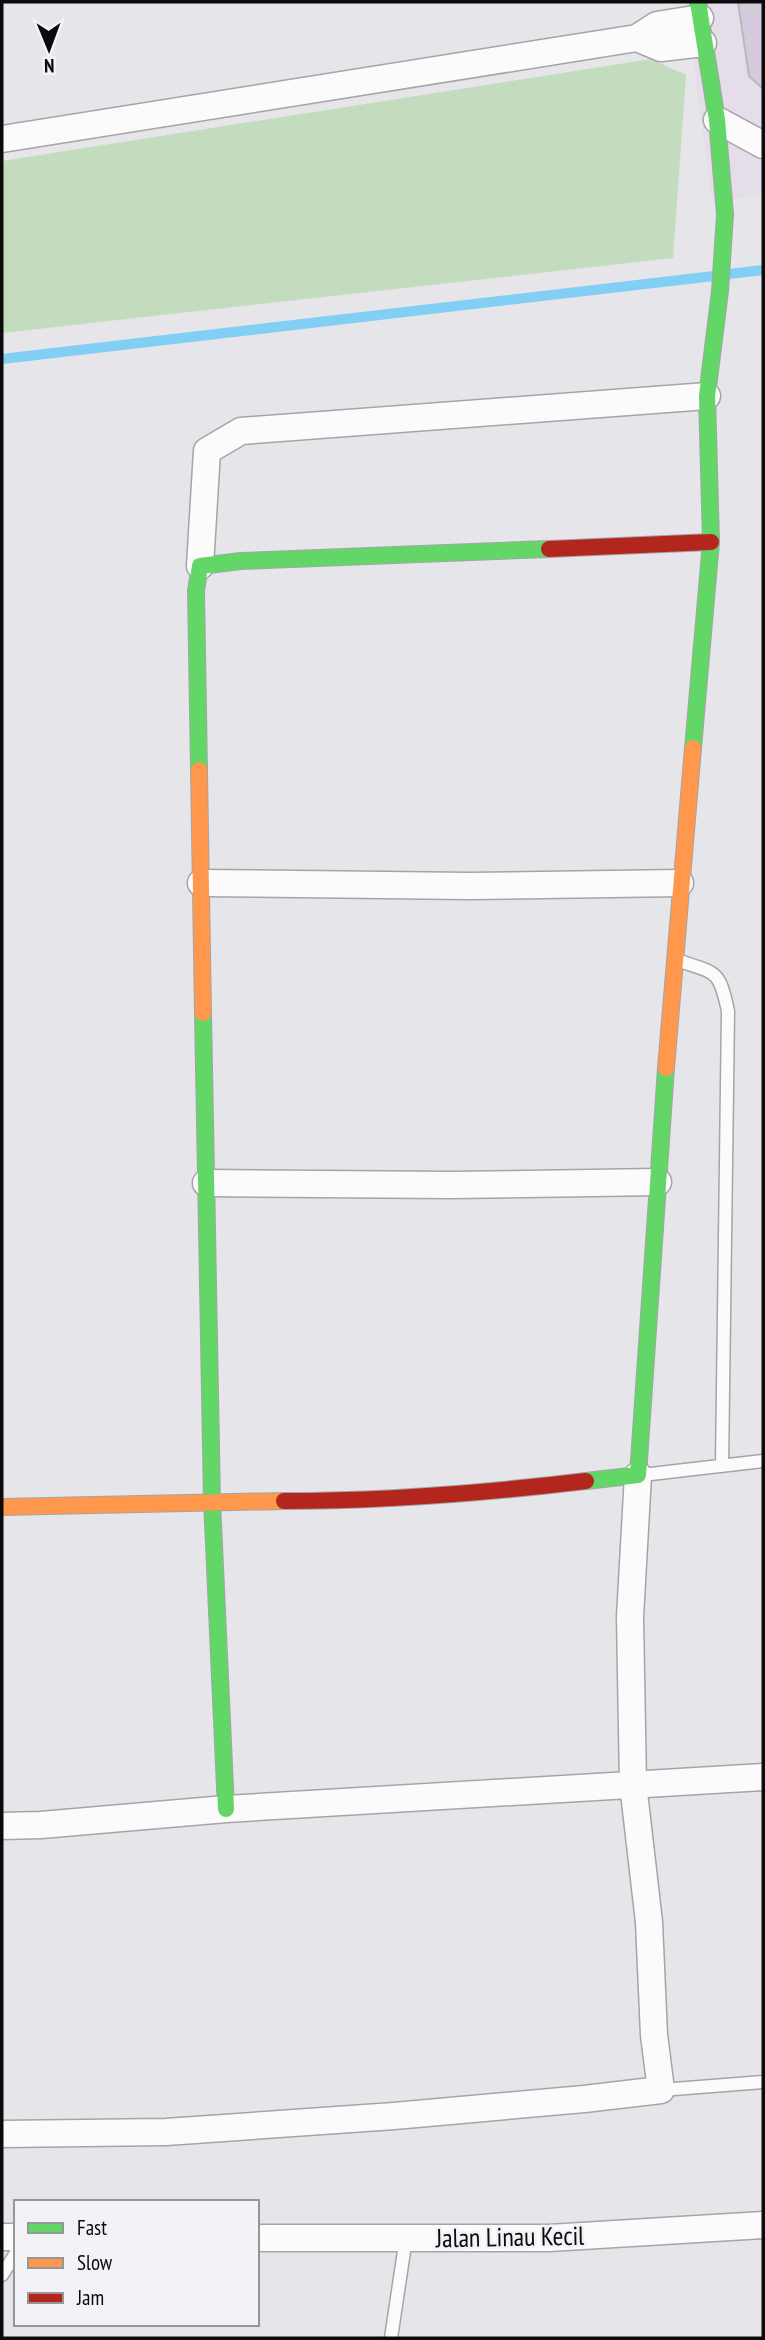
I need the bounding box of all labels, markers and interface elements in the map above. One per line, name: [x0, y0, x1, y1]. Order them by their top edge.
north arrow: [14, 14, 84, 84]
text: N: [44, 54, 55, 78]
legend: [14, 2200, 259, 2326]
text: Fast: [77, 2214, 107, 2241]
street label: Jalan Linau Kecil: [435, 2219, 584, 2254]
text: Slow: [77, 2249, 113, 2276]
text: Jam: [76, 2284, 104, 2311]

